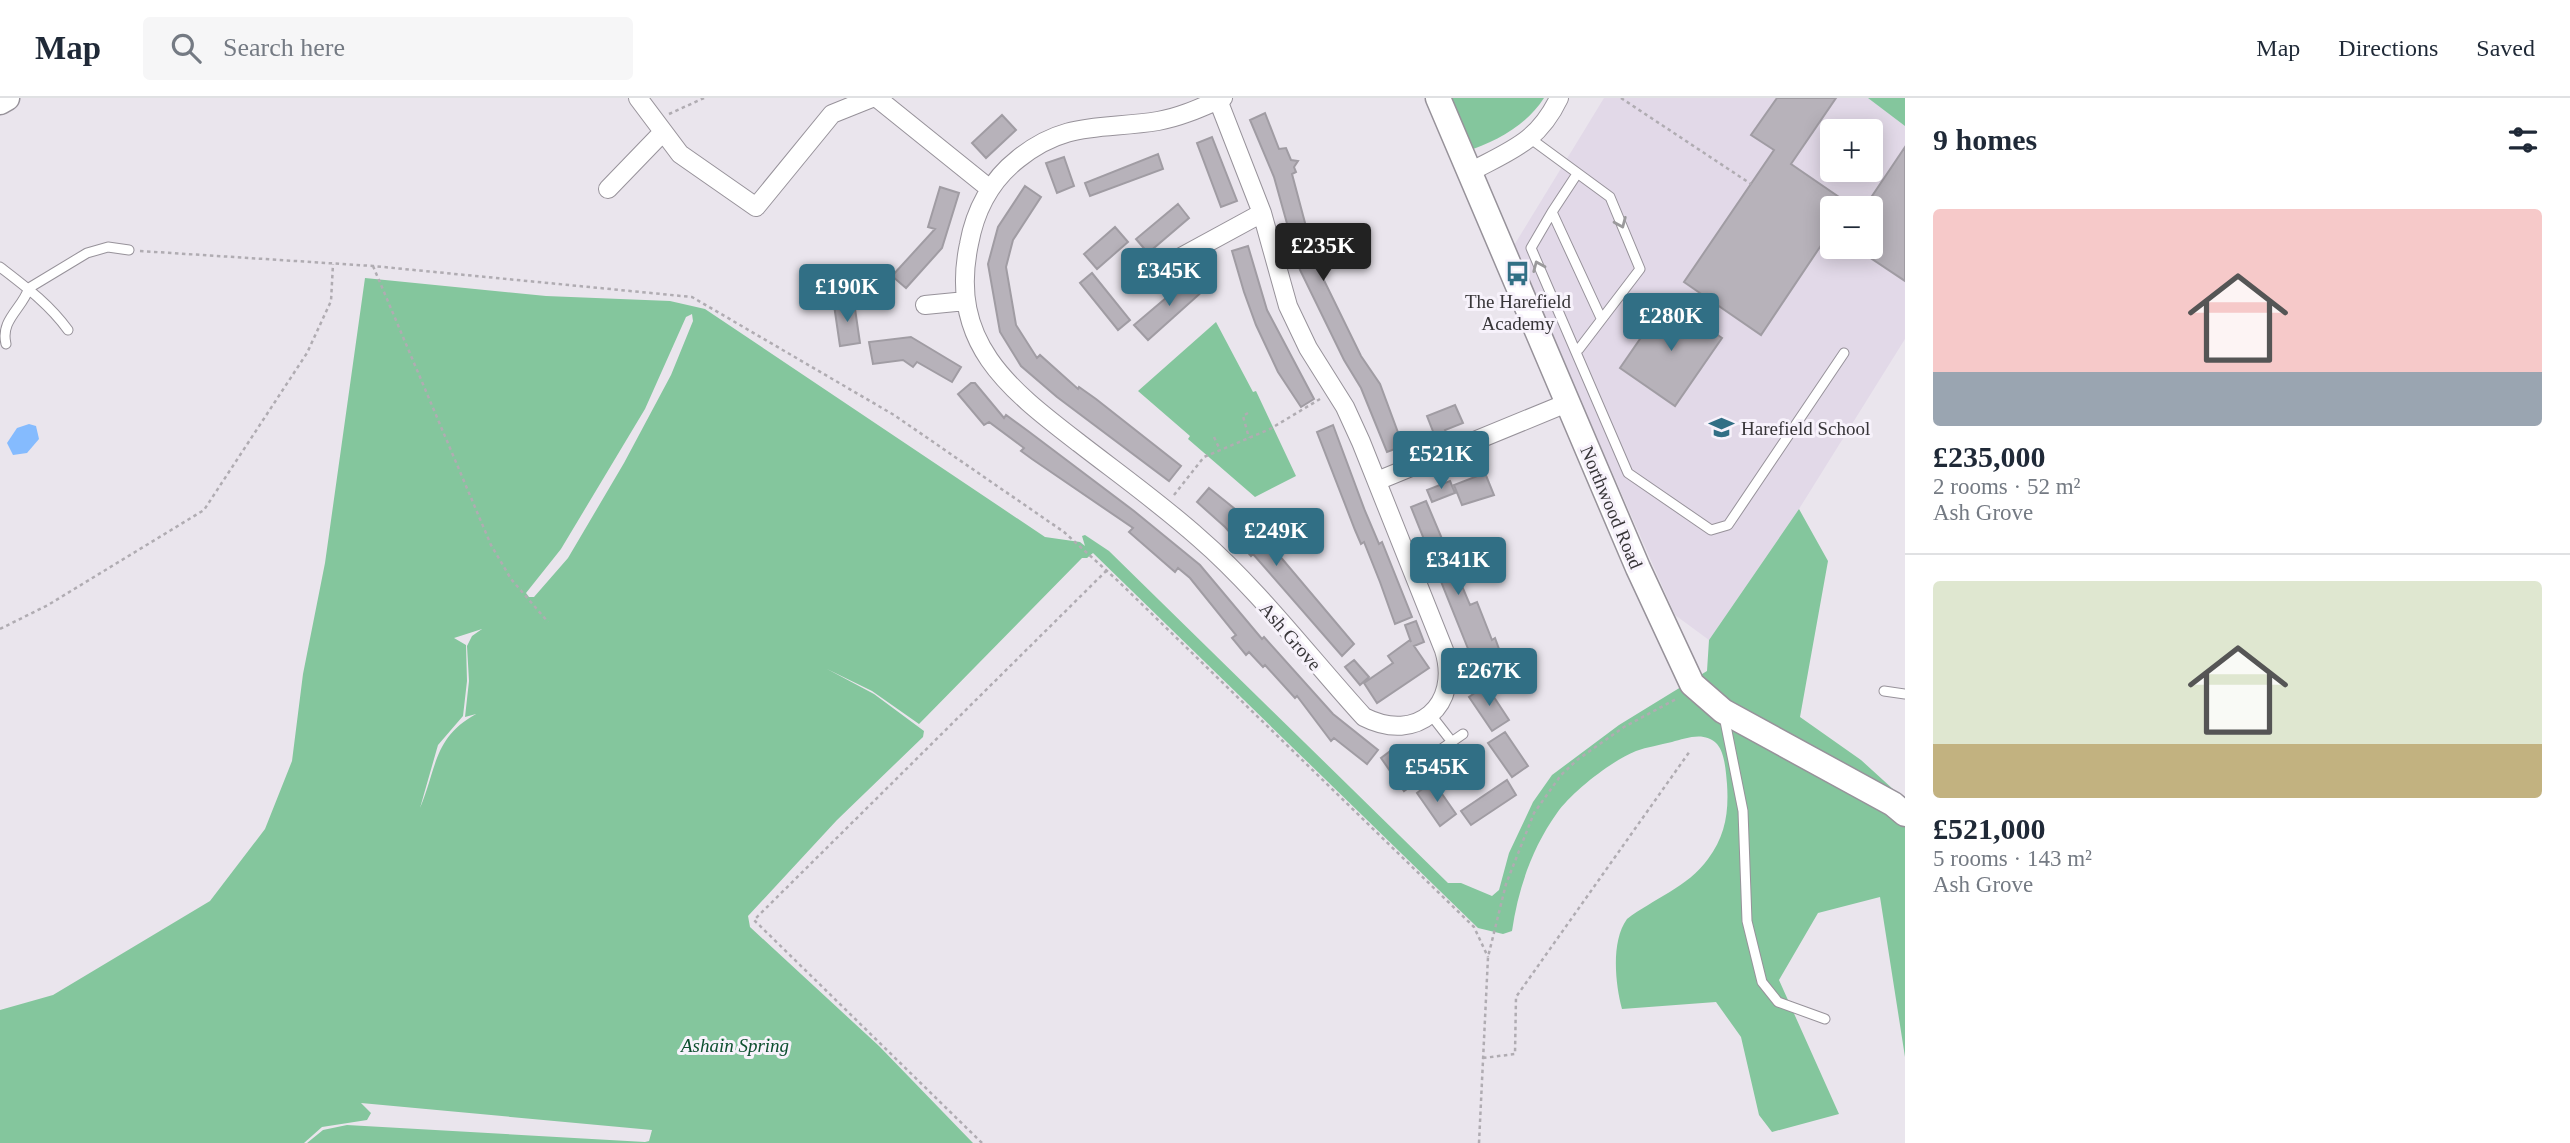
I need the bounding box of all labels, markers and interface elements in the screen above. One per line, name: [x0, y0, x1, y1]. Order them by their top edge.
search box: [143, 17, 633, 80]
icon: search: [167, 29, 205, 67]
text: Map: [35, 30, 101, 66]
text: Search here: [223, 33, 345, 62]
text: Map: [2256, 35, 2300, 61]
text: Directions: [2338, 35, 2438, 61]
text: Saved: [2476, 35, 2535, 61]
map controls: [1820, 119, 1883, 259]
button: +: [1820, 119, 1883, 182]
icon: filters: [2504, 121, 2542, 159]
text: 9 homes: [1933, 123, 2037, 156]
button: −: [1820, 196, 1883, 259]
one-way arrow: [1613, 216, 1627, 229]
pin: £235K: [1274, 223, 1372, 283]
text: £235K: [1291, 233, 1355, 258]
pin: £345K: [1120, 248, 1218, 308]
icon: home: [2175, 255, 2301, 381]
text: £345K: [1137, 258, 1201, 283]
bus stop icon: The Harefield Academy: [1504, 259, 1532, 287]
one-way arrow: [1533, 260, 1547, 272]
pin: £190K: [798, 264, 896, 324]
text: £190K: [815, 274, 879, 299]
place label: The Harefield Academy: [1465, 291, 1572, 334]
pin: £280K: [1622, 294, 1720, 353]
text: £280K: [1639, 303, 1703, 328]
school or university icon: Harefield School: [1707, 414, 1735, 442]
place label: Harefield School: [1741, 418, 1870, 439]
pin: £521K: [1392, 432, 1490, 491]
text: £235,000: [1933, 440, 2046, 473]
text: £521K: [1409, 441, 1473, 466]
street label: Northwood Road: [1576, 443, 1647, 572]
text: 2 rooms · 52 m²: [1933, 474, 2080, 499]
text: Ash Grove: [1933, 500, 2033, 525]
pin: £249K: [1227, 508, 1325, 568]
text: £249K: [1244, 518, 1308, 543]
pin: £341K: [1409, 538, 1507, 597]
text: £341K: [1426, 547, 1490, 572]
street label: Ash Grove: [1256, 598, 1326, 674]
icon: home: [2175, 627, 2301, 753]
pin: £267K: [1440, 648, 1538, 708]
text: £267K: [1457, 658, 1521, 683]
pin: £545K: [1388, 744, 1486, 804]
text: £545K: [1405, 754, 1469, 779]
text: £521,000: [1933, 812, 2046, 845]
text: 5 rooms · 143 m²: [1933, 846, 2092, 871]
text: Ash Grove: [1933, 872, 2033, 897]
park label: Ashain Spring: [679, 1035, 789, 1056]

